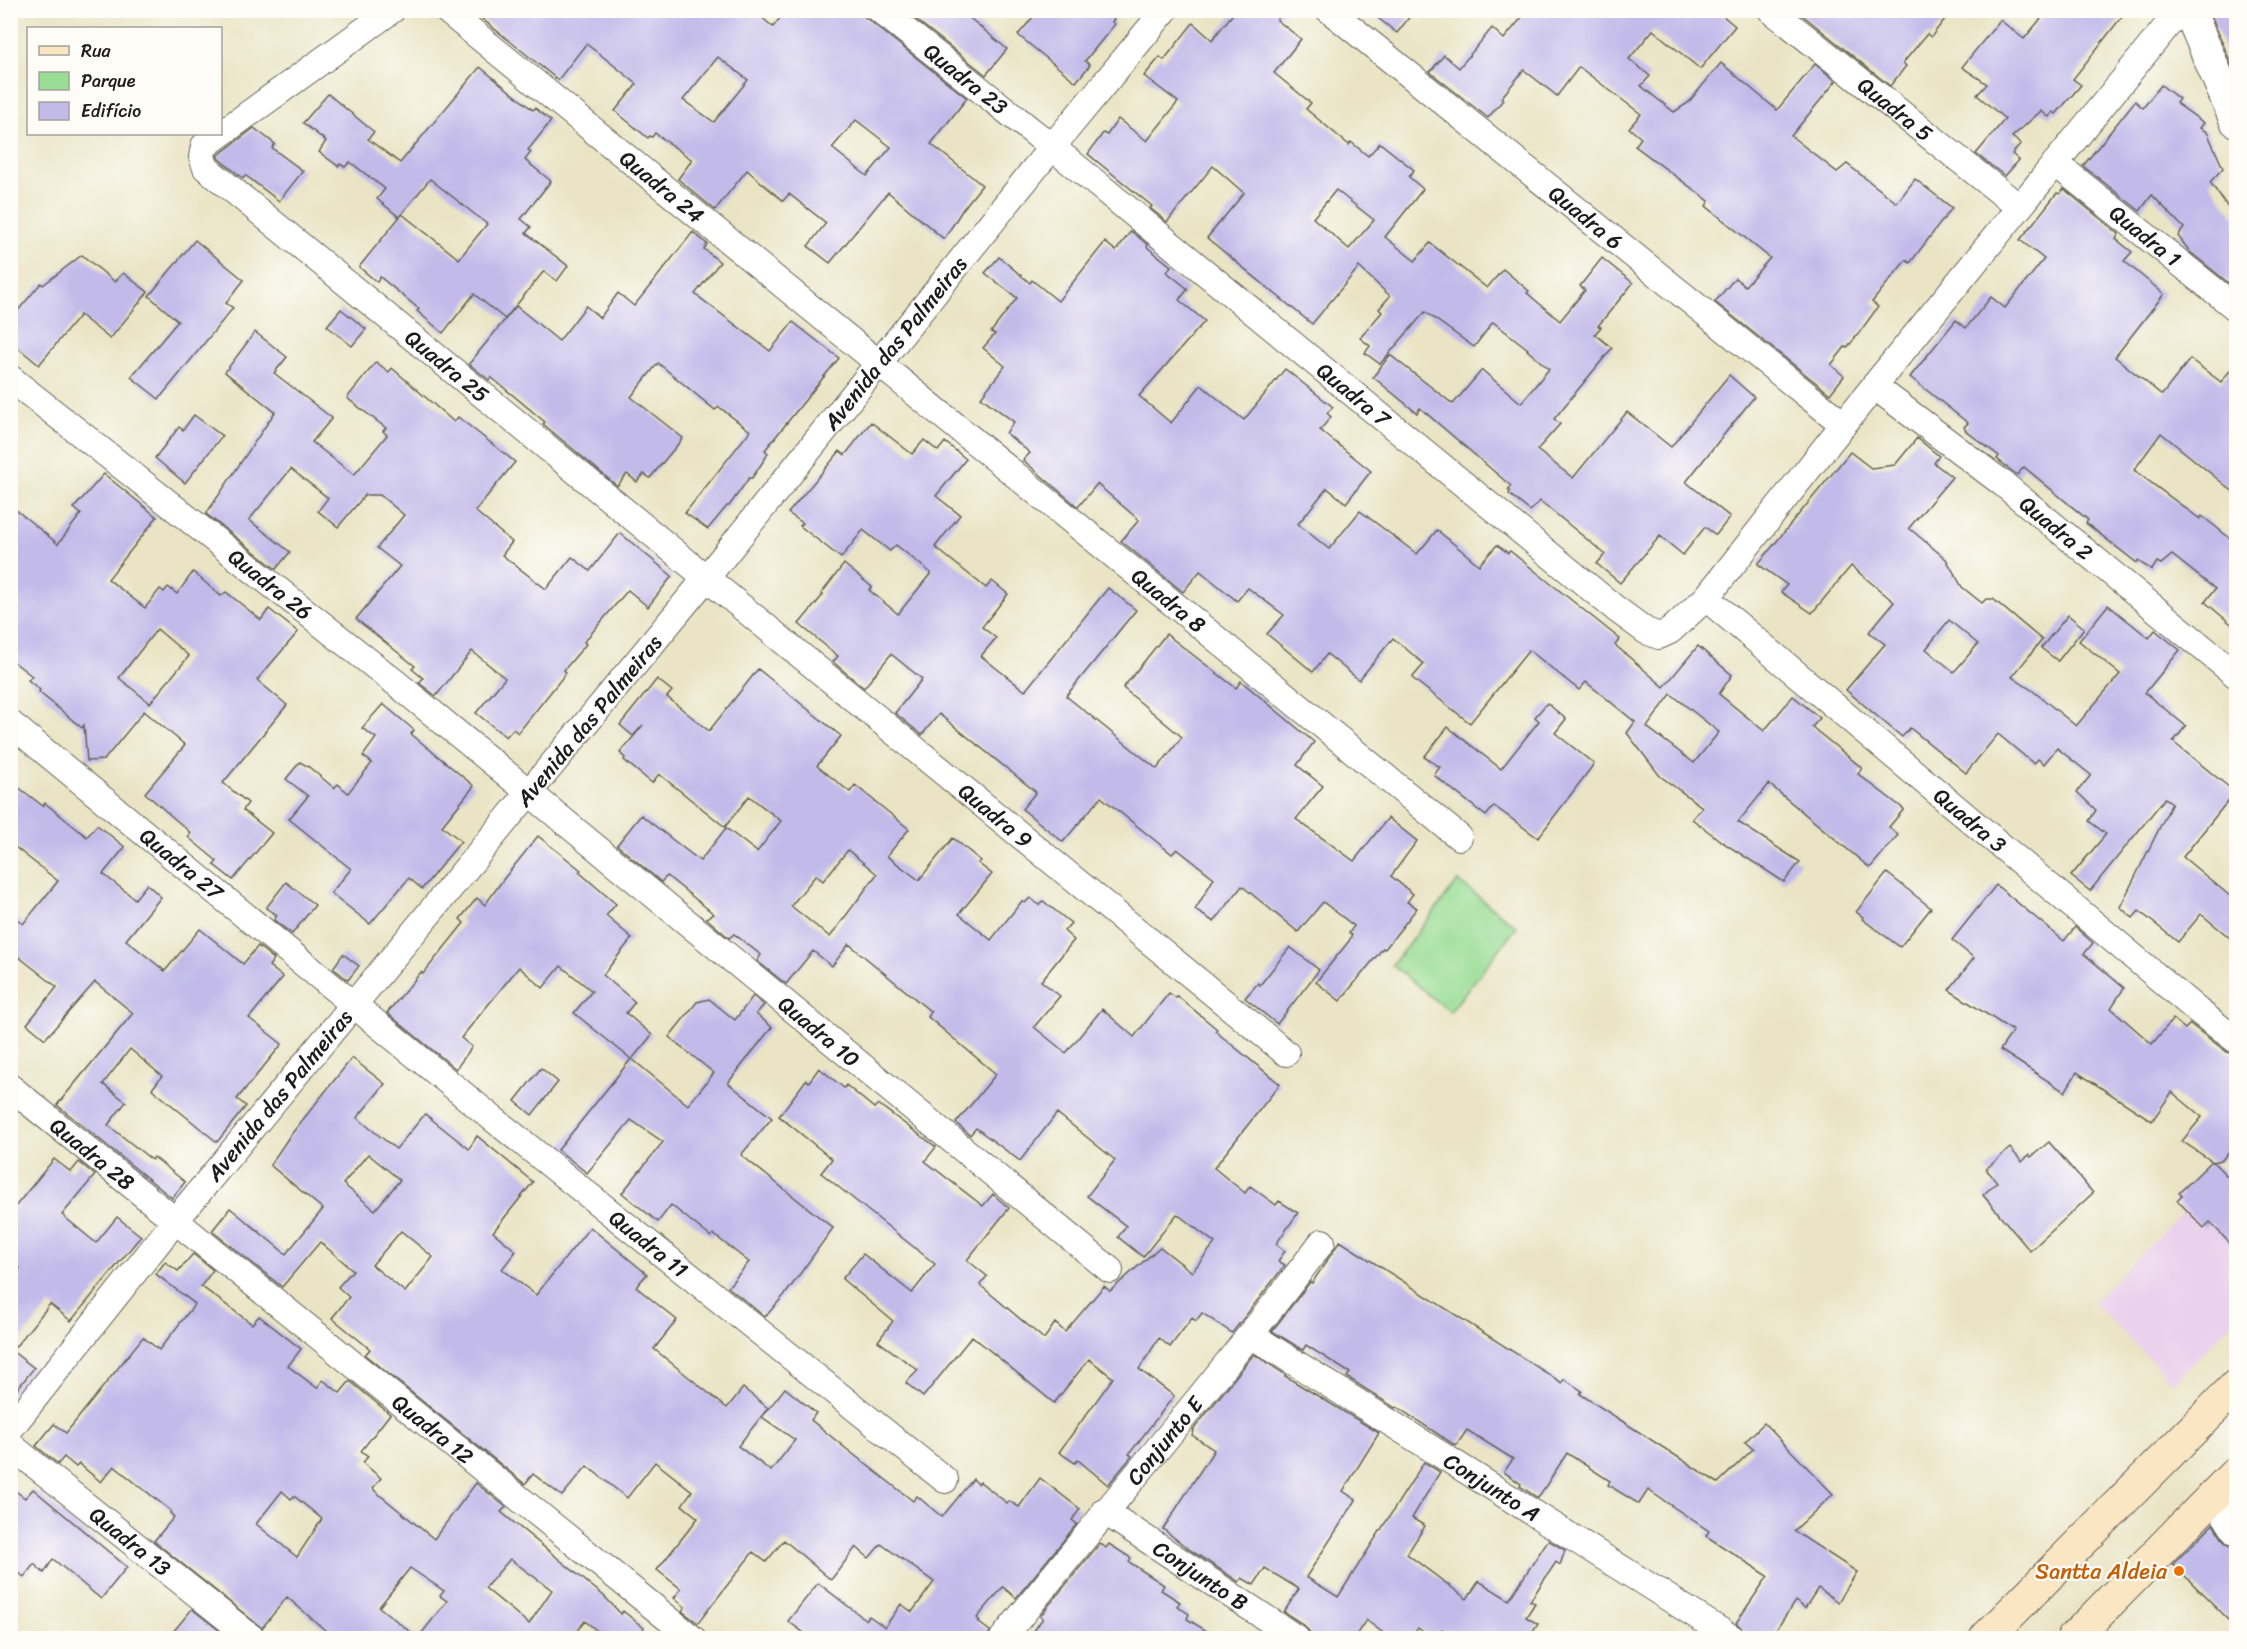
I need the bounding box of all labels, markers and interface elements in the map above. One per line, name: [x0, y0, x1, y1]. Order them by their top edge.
legend: [27, 27, 222, 135]
street label: Quadra 23: [915, 33, 1017, 125]
text: Rua: [81, 35, 112, 67]
text: Parque: [81, 65, 136, 97]
street label: Quadra 5: [1849, 67, 1942, 152]
text: Edifício: [81, 95, 141, 127]
street label: Quadra 24: [610, 140, 713, 234]
street label: Quadra 6: [1540, 175, 1632, 260]
street label: Quadra 1: [2100, 194, 2190, 277]
street label: Avenida das Palmeiras: [812, 247, 977, 440]
street label: Quadra 25: [396, 319, 498, 413]
street label: Quadra 7: [1307, 352, 1401, 438]
street label: Quadra 2: [2010, 485, 2102, 571]
street label: Quadra 26: [219, 538, 321, 630]
street label: Quadra 8: [1122, 558, 1215, 643]
street label: Avenida das Palmeiras: [505, 626, 672, 816]
street label: Quadra 9: [949, 773, 1042, 859]
street label: Quadra 3: [1924, 777, 2016, 863]
street label: Quadra 27: [130, 817, 233, 912]
street label: Quadra 10: [769, 985, 869, 1078]
street label: Avenida das Palmeiras: [196, 1000, 363, 1191]
street label: Quadra 28: [41, 1107, 143, 1201]
street label: Quadra 11: [600, 1199, 697, 1288]
street label: Quadra 12: [383, 1384, 483, 1475]
street label: Conjunto E: [1116, 1386, 1215, 1494]
street label: Conjunto A: [1436, 1442, 1548, 1533]
street label: Quadra 13: [80, 1496, 180, 1587]
street label: Conjunto B: [1145, 1529, 1256, 1621]
place label: Santta Aldeia: [2035, 1552, 2168, 1591]
marker: Santta Aldeia: [2172, 1564, 2186, 1578]

